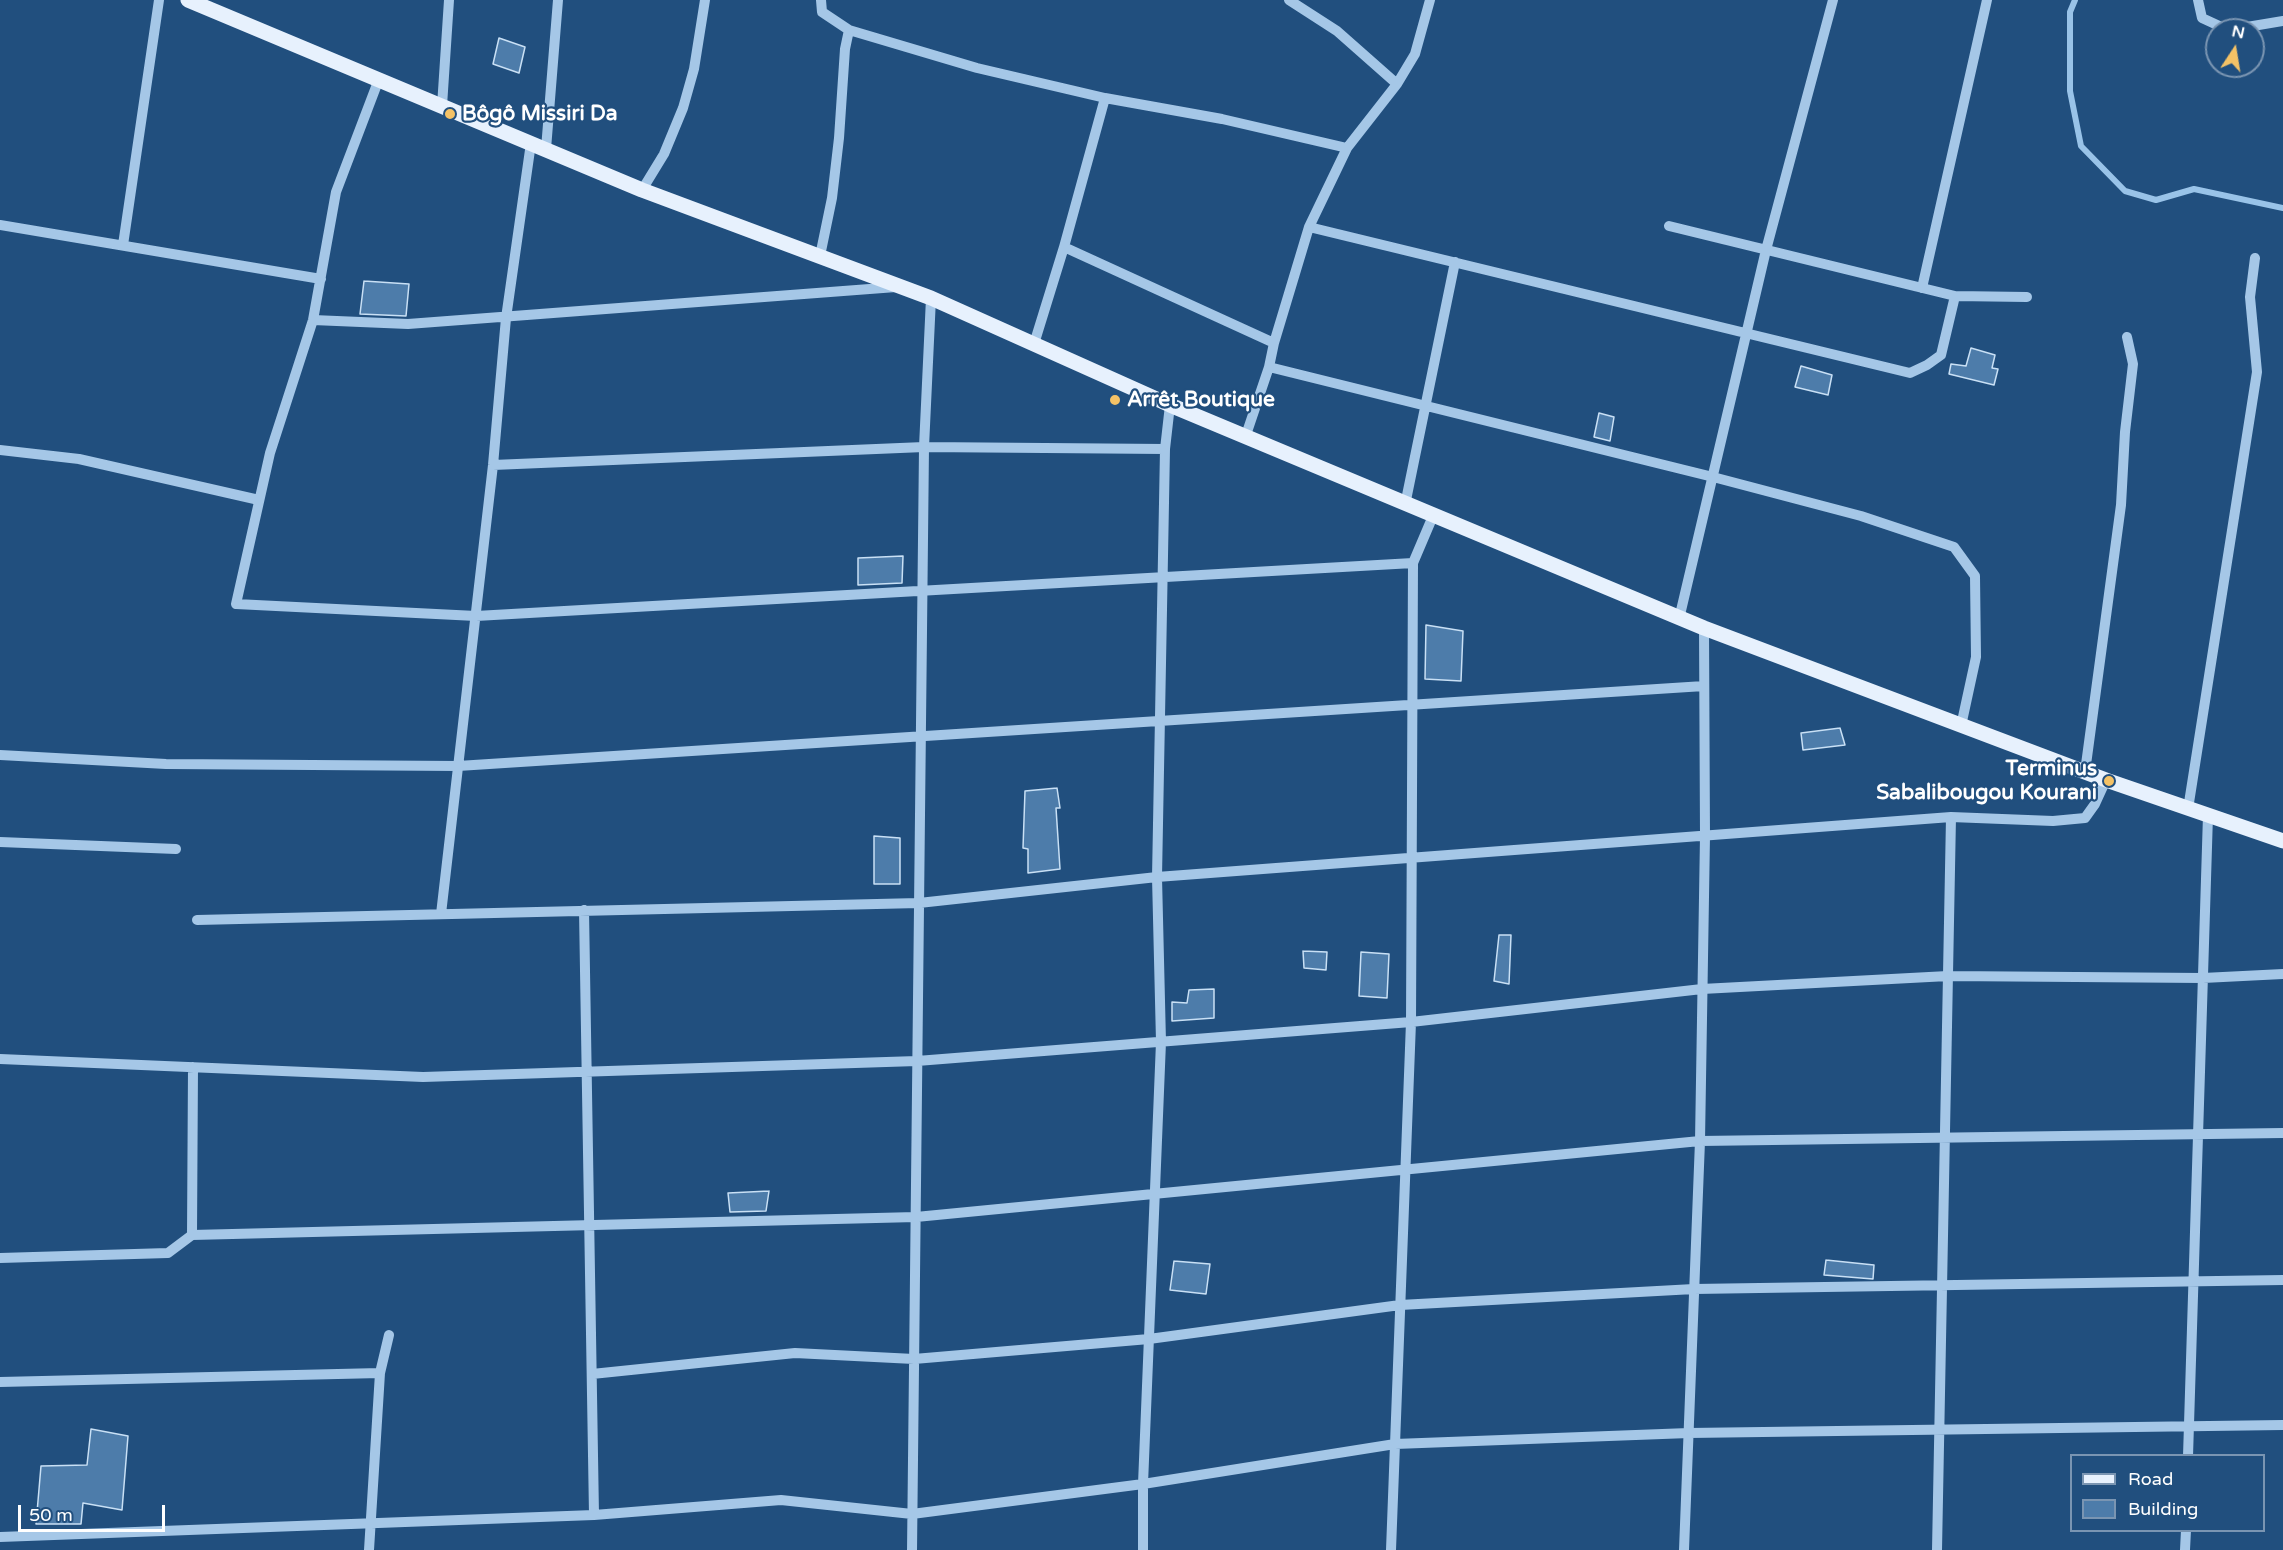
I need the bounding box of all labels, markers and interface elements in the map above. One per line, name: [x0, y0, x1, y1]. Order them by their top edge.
north arrow: [2205, 18, 2265, 78]
text: N: [2230, 21, 2247, 43]
place label: Bôgô Missiri Da: [462, 101, 617, 127]
marker: Bôgô Missiri Da: [443, 107, 457, 121]
place label: Arrêt Boutique: [1127, 387, 1275, 413]
marker: Arrêt Boutique: [1108, 393, 1122, 407]
place label: Terminus Sabalibougou Kourani: [1876, 756, 2097, 806]
marker: Terminus Sabalibougou Kourani: [2102, 774, 2116, 788]
legend: [2070, 1454, 2265, 1532]
text: Road: [2128, 1468, 2173, 1490]
scale bar: [21, 1493, 168, 1531]
text: Building: [2128, 1498, 2198, 1520]
text: 50 m: [29, 1504, 73, 1526]

